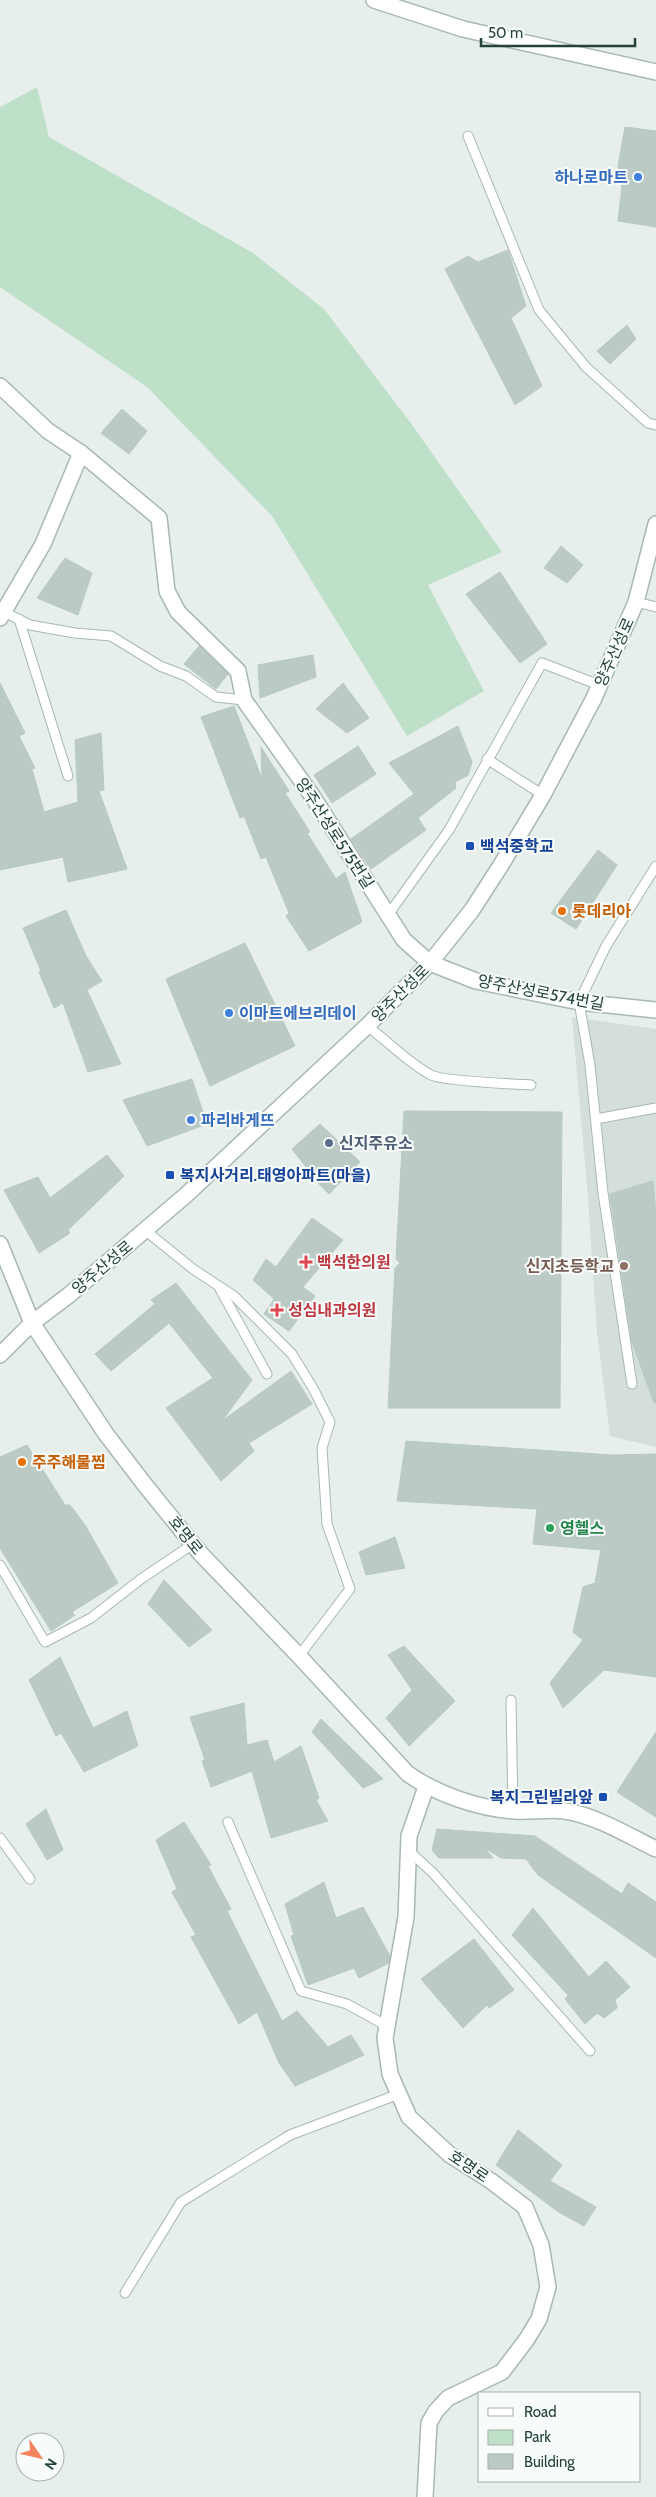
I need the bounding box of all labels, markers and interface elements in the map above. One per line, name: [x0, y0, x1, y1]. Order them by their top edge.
scale bar: [481, 15, 635, 47]
text: 50 m: [488, 24, 523, 42]
place label: 하나로마트: [554, 168, 628, 187]
marker: 하나로마트: [632, 171, 644, 183]
street label: 양주산성로: [591, 614, 638, 690]
street label: 양주산성로575번길: [292, 774, 378, 892]
place label: 백석중학교: [480, 837, 554, 856]
marker: 백석중학교: [464, 840, 476, 852]
place label: 롯데리아: [572, 902, 631, 921]
marker: 롯데리아: [556, 905, 568, 917]
street label: 양주산성로: [368, 960, 433, 1026]
street label: 양주산성로574번길: [476, 971, 606, 1014]
place label: 이마트에브리데이: [239, 1004, 357, 1023]
marker: 이마트에브리데이: [223, 1007, 235, 1019]
place label: 파리바게뜨: [201, 1111, 275, 1130]
marker: 파리바게뜨: [185, 1114, 197, 1126]
place label: 신지주유소: [339, 1134, 413, 1153]
marker: 신지주유소: [323, 1137, 335, 1149]
place label: 복지사거리.태영아파트(마을): [180, 1166, 371, 1185]
marker: 복지사거리.태영아파트(마을): [164, 1169, 176, 1181]
street label: 양주산성로: [68, 1236, 137, 1298]
place label: 백석한의원: [317, 1253, 391, 1272]
marker: 백석한의원: [299, 1255, 313, 1269]
place label: 신지초등학교: [526, 1257, 614, 1276]
marker: 신지초등학교: [618, 1260, 630, 1272]
place label: 성심내과의원: [288, 1301, 376, 1320]
marker: 성심내과의원: [270, 1303, 284, 1317]
place label: 주주해물찜: [32, 1453, 106, 1472]
marker: 주주해물찜: [16, 1456, 28, 1468]
street label: 호명로: [164, 1512, 207, 1559]
place label: 영헬스: [560, 1519, 604, 1538]
marker: 영헬스: [544, 1522, 556, 1534]
place label: 복지그린빌라앞: [490, 1788, 593, 1807]
marker: 복지그린빌라앞: [597, 1791, 609, 1803]
street label: 호명로: [445, 2146, 493, 2187]
legend: [478, 2392, 641, 2482]
text: Road: [524, 2403, 557, 2421]
text: Park: [524, 2428, 551, 2446]
north arrow: [15, 2432, 65, 2482]
text: Building: [524, 2453, 575, 2471]
text: N: [41, 2455, 61, 2473]

